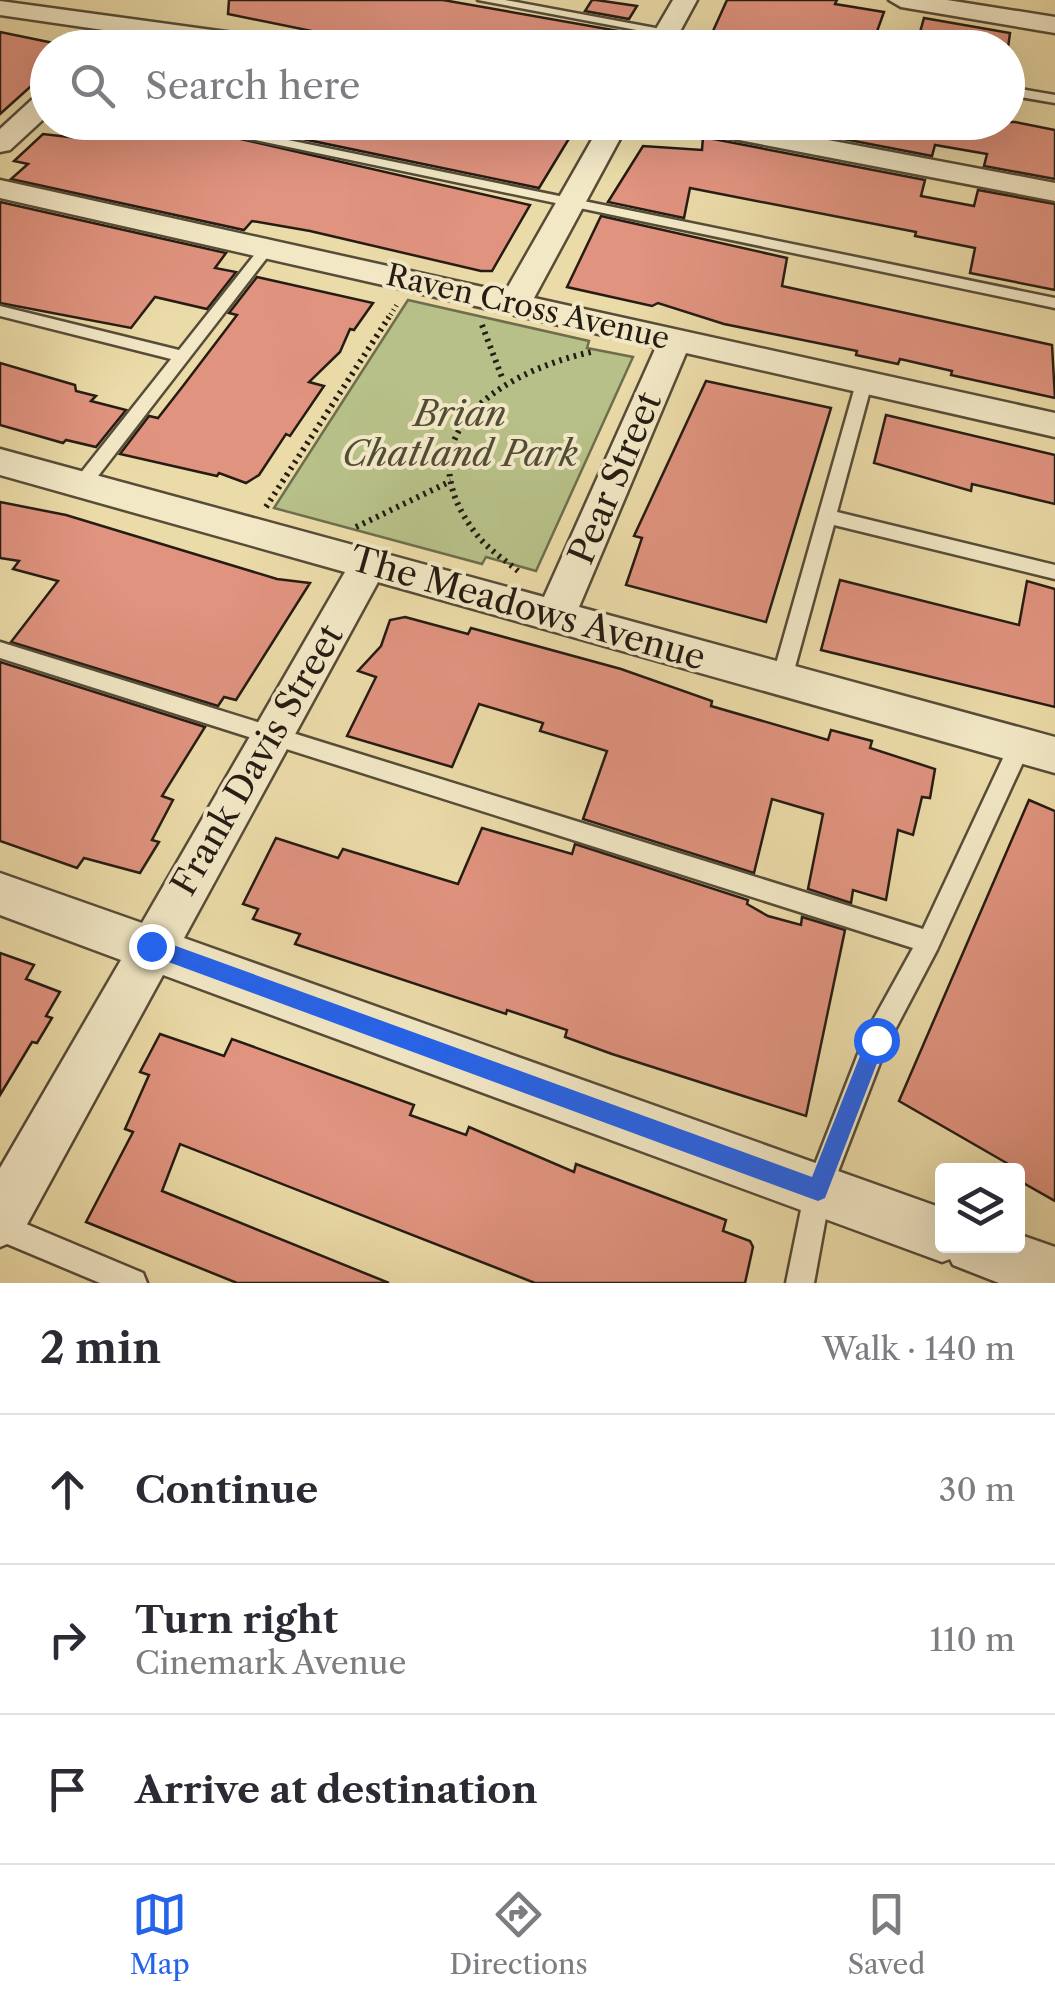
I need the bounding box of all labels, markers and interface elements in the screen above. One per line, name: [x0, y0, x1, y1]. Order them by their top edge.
search box: [30, 30, 1025, 140]
icon: search: [65, 58, 120, 113]
text: Search here: [145, 62, 360, 109]
street label: Raven Cross Avenue: [383, 256, 673, 357]
street label: Pear Street: [559, 385, 670, 570]
park label: Brian Chatland Park: [342, 392, 578, 475]
street label: The Meadows Avenue: [346, 536, 711, 679]
street label: Frank Davis Street: [162, 616, 352, 903]
route end: [129, 924, 175, 970]
route start: [854, 1018, 900, 1064]
map controls: [935, 1163, 1025, 1253]
button: layers: [935, 1163, 1025, 1253]
text: 2 min: [40, 1322, 161, 1374]
text: Walk · 140 m: [822, 1329, 1015, 1368]
icon: ahead: [40, 1462, 95, 1517]
text: Continue: [135, 1466, 318, 1513]
text: 30 m: [939, 1470, 1015, 1509]
text: Turn right: [135, 1596, 338, 1643]
icon: right: [40, 1612, 95, 1667]
text: 110 m: [929, 1620, 1015, 1659]
text: Cinemark Avenue: [135, 1643, 406, 1682]
icon: arrive: [40, 1762, 95, 1817]
text: Arrive at destination: [135, 1766, 538, 1813]
tab: Map: [130, 1887, 190, 1981]
tab: Directions: [449, 1887, 588, 1981]
tab: Saved: [847, 1887, 925, 1981]

